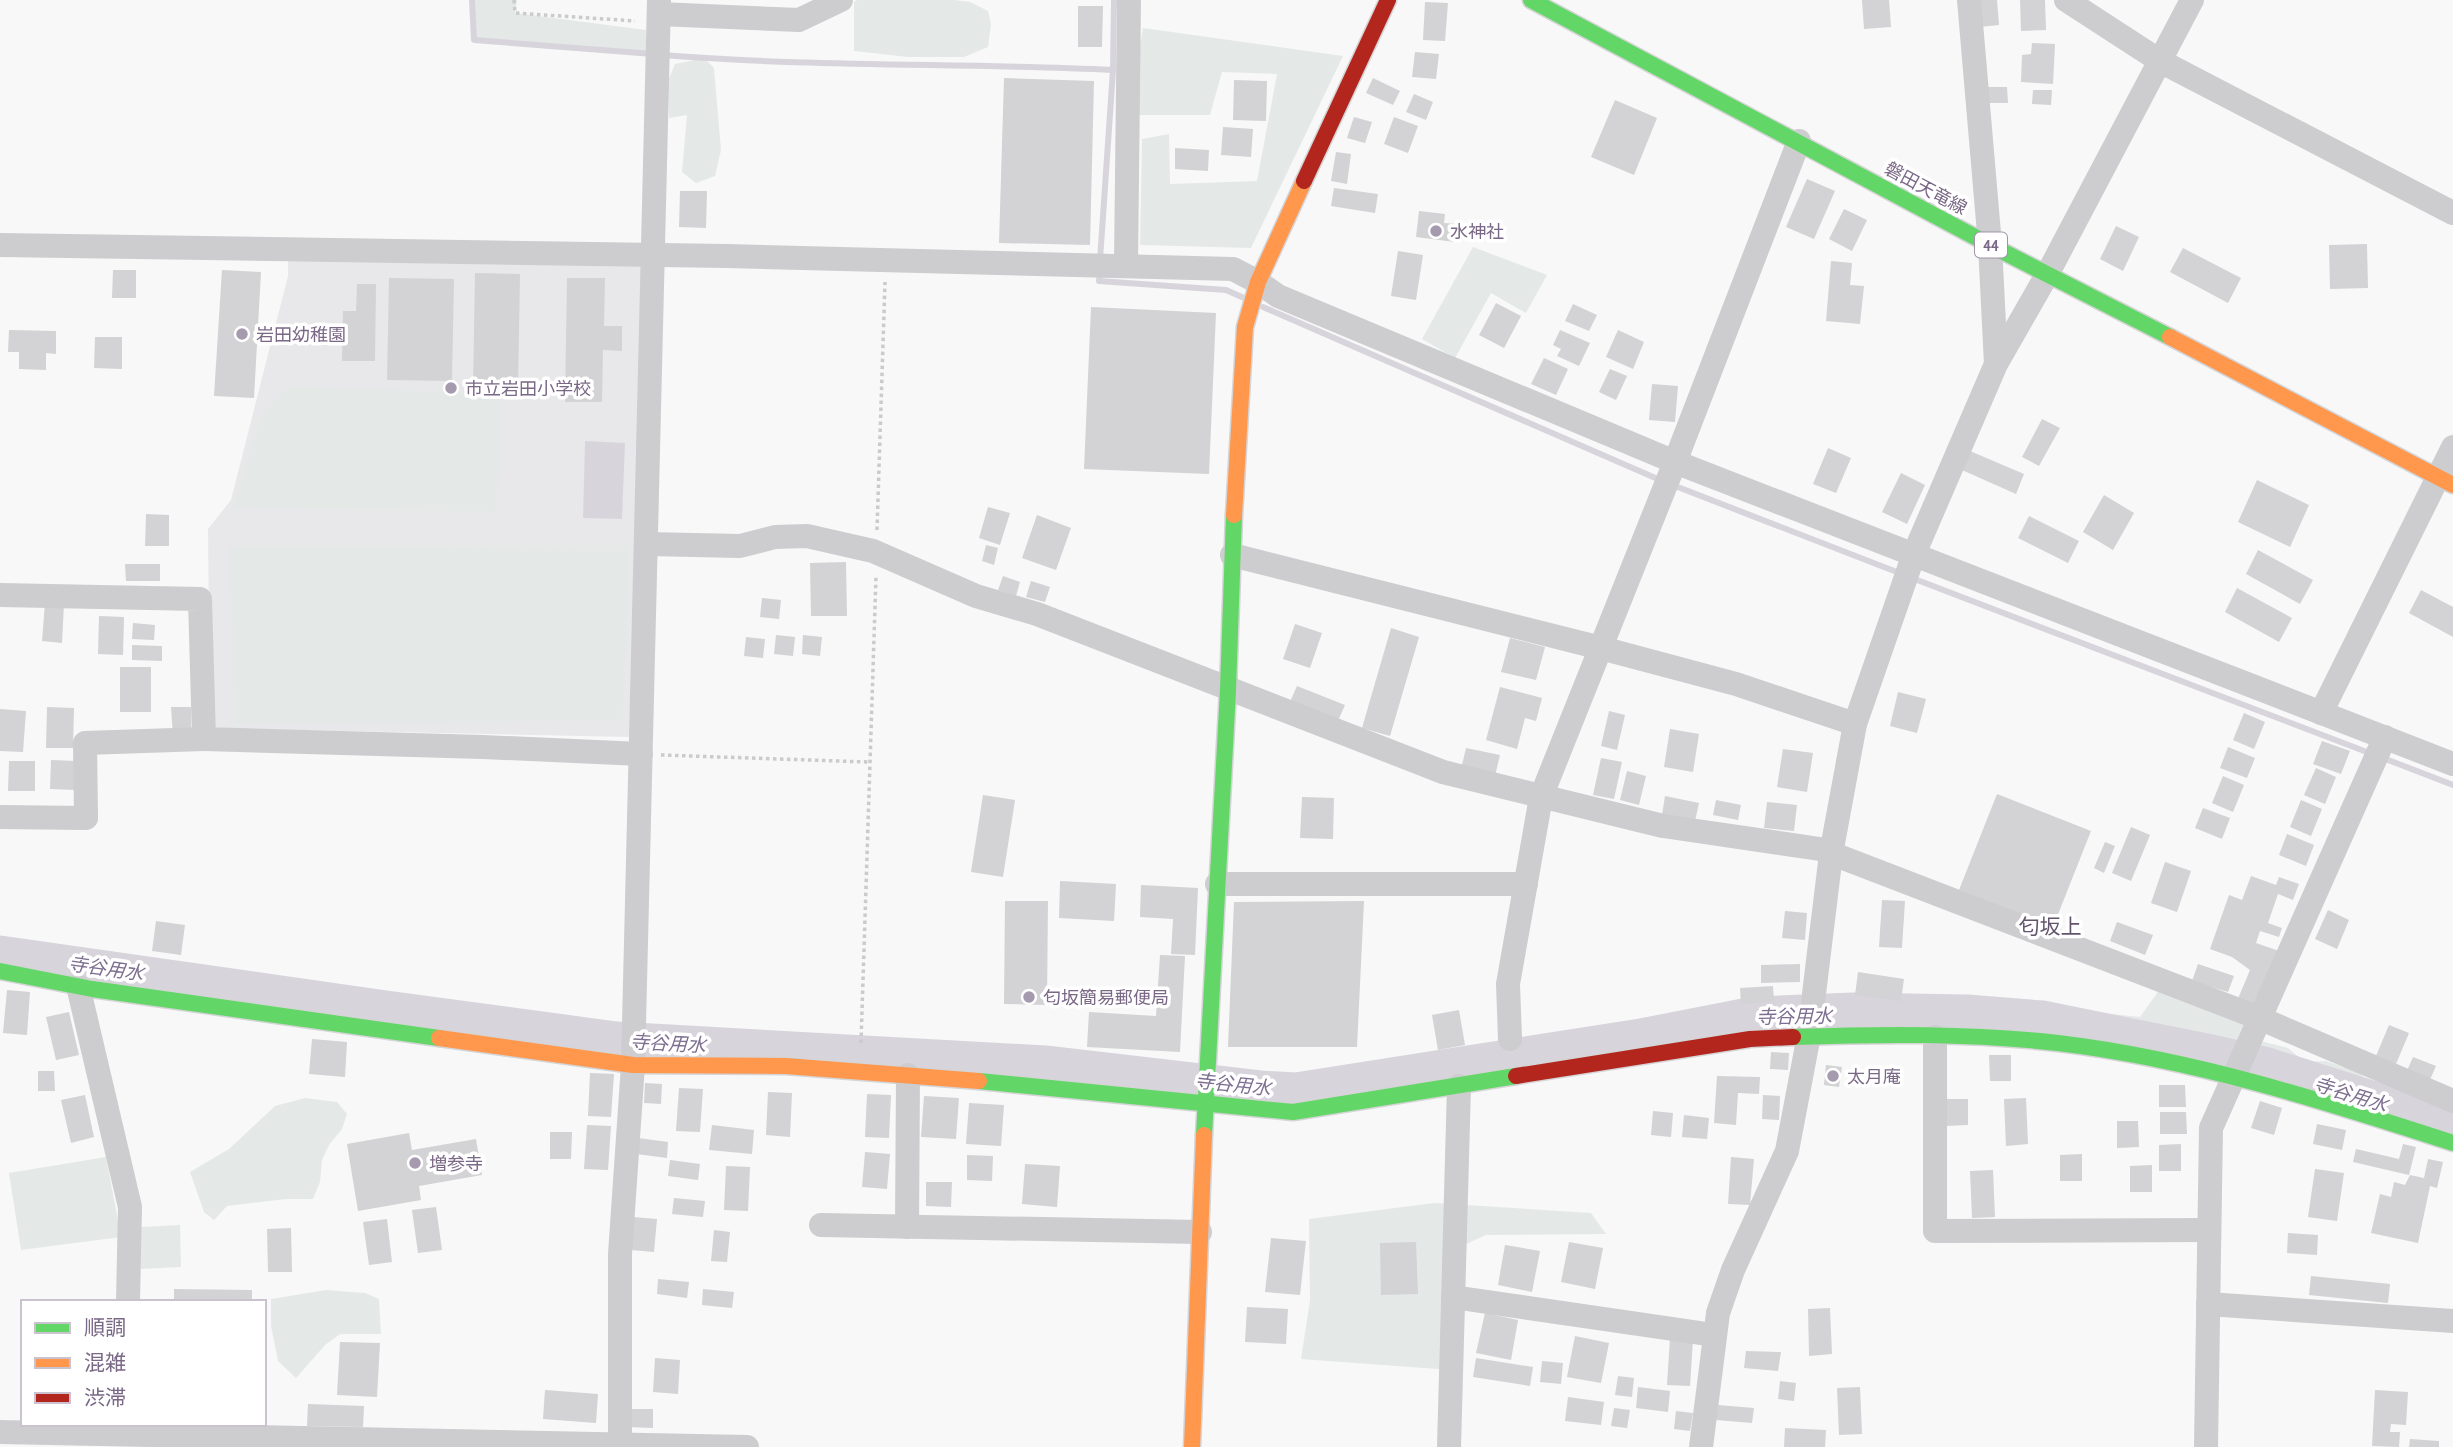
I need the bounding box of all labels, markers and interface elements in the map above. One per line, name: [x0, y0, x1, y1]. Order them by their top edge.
street label: 磐田天竜線: [1881, 157, 1971, 219]
place label: 水神社: [1450, 220, 1504, 243]
marker: 水神社: [1428, 223, 1444, 239]
road number: 44: [1975, 232, 2007, 258]
place label: 岩田幼稚園: [256, 323, 346, 346]
marker: 岩田幼稚園: [234, 326, 250, 342]
place label: 市立岩田小学校: [465, 377, 591, 400]
marker: 市立岩田小学校: [443, 380, 459, 396]
district label: 匂坂上: [2019, 913, 2082, 940]
water label: 寺谷用水: [67, 951, 147, 985]
place label: 匂坂簡易郵便局: [1043, 986, 1169, 1009]
marker: 匂坂簡易郵便局: [1021, 989, 1037, 1005]
water label: 寺谷用水: [1756, 1003, 1834, 1029]
water label: 寺谷用水: [629, 1029, 709, 1057]
place label: 太月庵: [1847, 1065, 1901, 1088]
water label: 寺谷用水: [1194, 1068, 1274, 1100]
marker: 太月庵: [1825, 1068, 1841, 1084]
water label: 寺谷用水: [2311, 1071, 2393, 1117]
place label: 増参寺: [429, 1152, 483, 1175]
marker: 増参寺: [407, 1155, 423, 1171]
legend: [21, 1300, 266, 1426]
text: 順調: [84, 1314, 126, 1341]
text: 混雑: [84, 1349, 126, 1376]
text: 渋滞: [84, 1384, 126, 1411]

